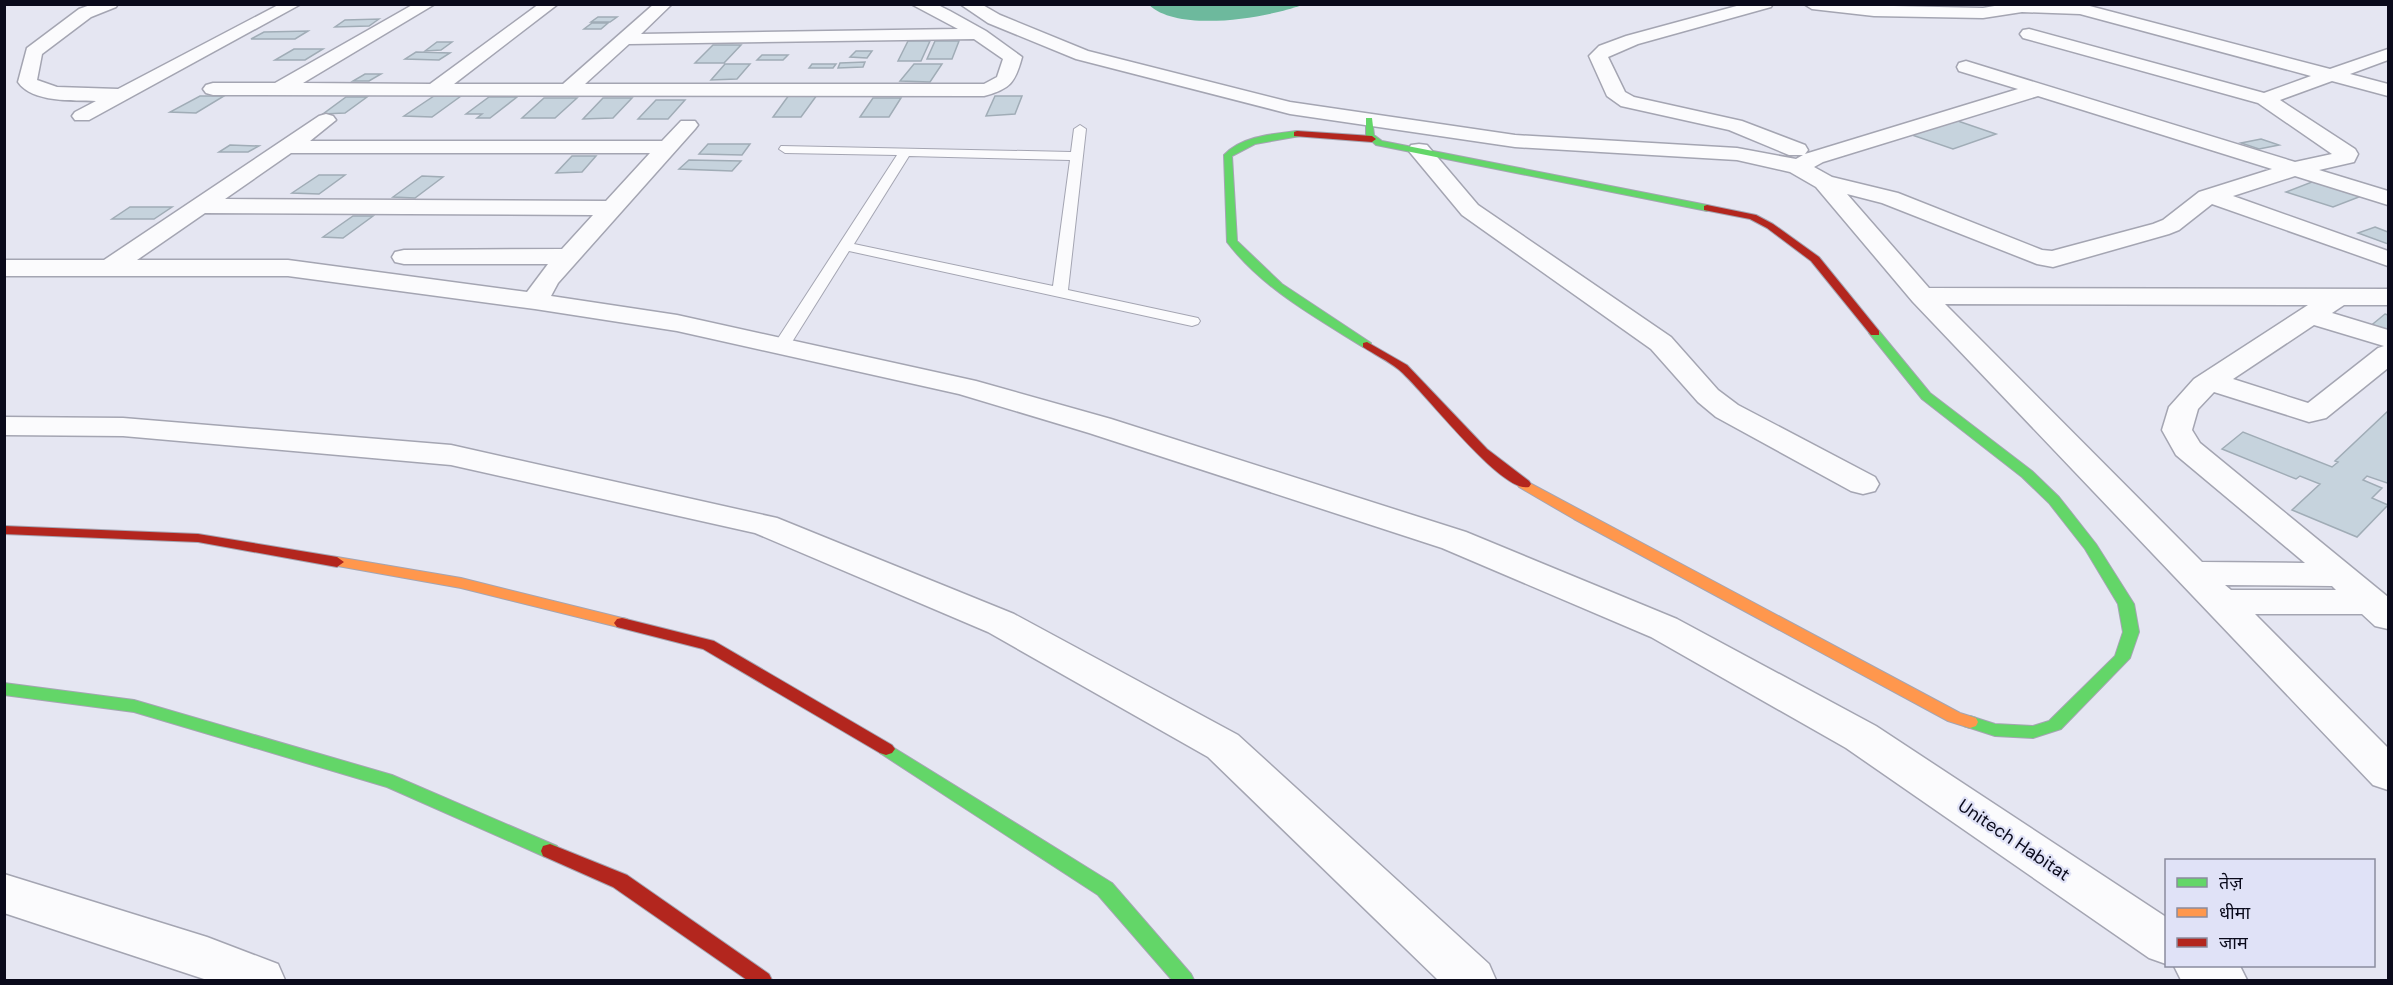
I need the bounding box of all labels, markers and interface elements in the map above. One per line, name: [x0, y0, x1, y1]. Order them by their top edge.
street label: Unitech Habitat: [1953, 794, 2075, 886]
legend: [2165, 859, 2375, 967]
text: तेज़: [2219, 871, 2243, 895]
text: धीमा: [2219, 901, 2250, 925]
text: जाम: [2219, 931, 2249, 955]

